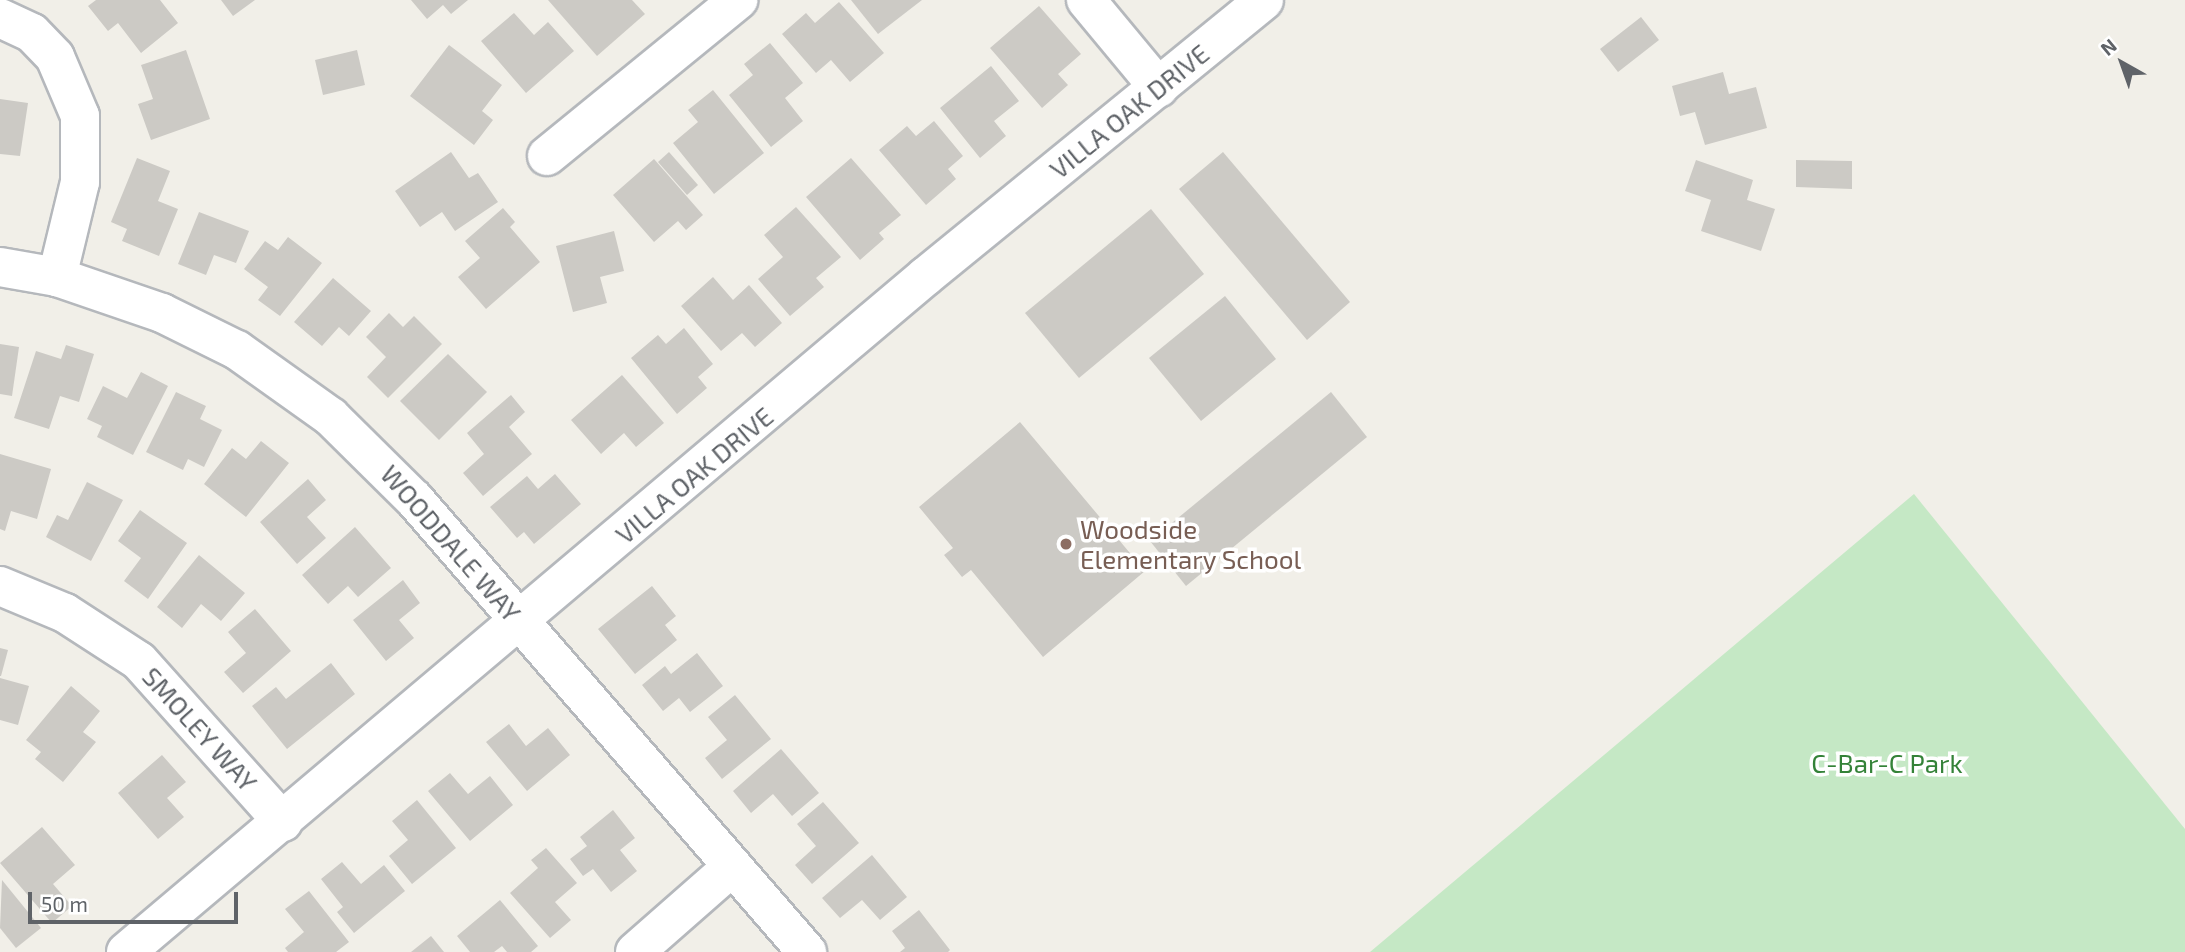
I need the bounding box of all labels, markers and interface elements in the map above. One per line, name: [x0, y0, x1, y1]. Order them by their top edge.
north arrow: [2087, 28, 2157, 98]
text: N: [2096, 33, 2121, 60]
street label: VILLA OAK DRIVE: [1043, 37, 1215, 185]
street label: VILLA OAK DRIVE: [609, 400, 779, 550]
street label: WOODDALE WAY: [374, 458, 528, 628]
place label: Woodside Elementary School: [1080, 513, 1302, 574]
marker: Woodside Elementary School: [1058, 536, 1074, 552]
street label: SMOLEY WAY: [136, 660, 264, 798]
park label: C-Bar-C Park: [1811, 747, 1963, 779]
scale bar: [32, 878, 242, 922]
text: 50 m: [41, 891, 88, 916]

